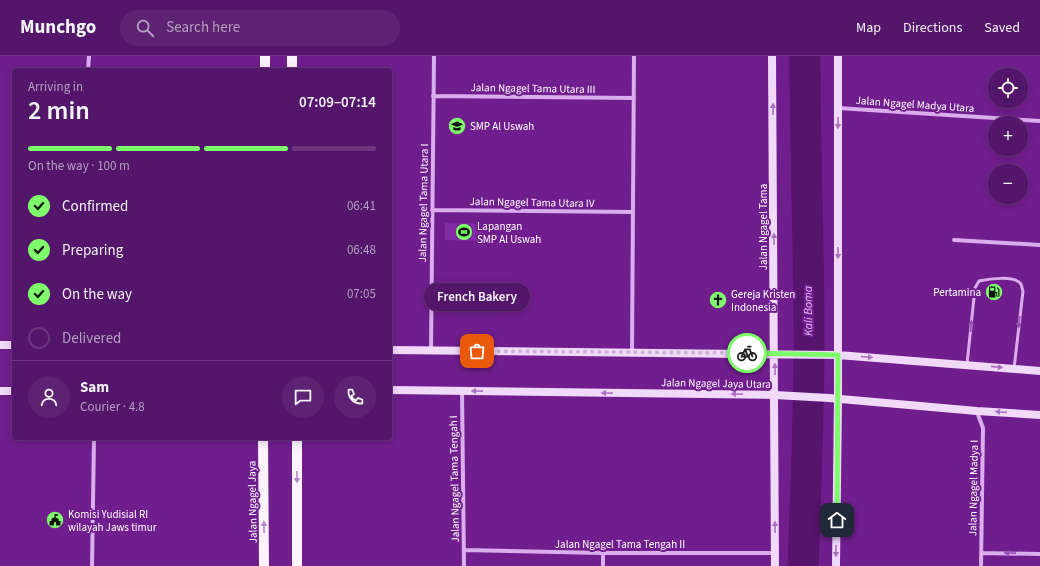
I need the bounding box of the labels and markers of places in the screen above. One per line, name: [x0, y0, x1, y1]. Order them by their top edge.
school or university icon: SMP Al Uswah: [447, 116, 467, 136]
place label: SMP Al Uswah: [470, 119, 534, 134]
place label: Lapangan SMP Al Uswah: [477, 219, 541, 247]
sports icon: Lapangan SMP Al Uswah: [454, 222, 474, 242]
fuel station icon: Pertamina: [984, 282, 1004, 302]
callout: French Bakery: [424, 283, 530, 311]
place label: Pertamina: [933, 285, 981, 300]
place label: Gereja Kristen Indonesia: [731, 287, 795, 315]
church icon: Gereja Kristen Indonesia: [708, 290, 728, 310]
pin: [460, 334, 494, 368]
pin: [820, 503, 854, 537]
place label: Komisi Yudisial RI wilayah Jaws timur: [68, 507, 157, 535]
public building icon: Komisi Yudisial RI wilayah Jaws timur: [45, 510, 65, 530]

